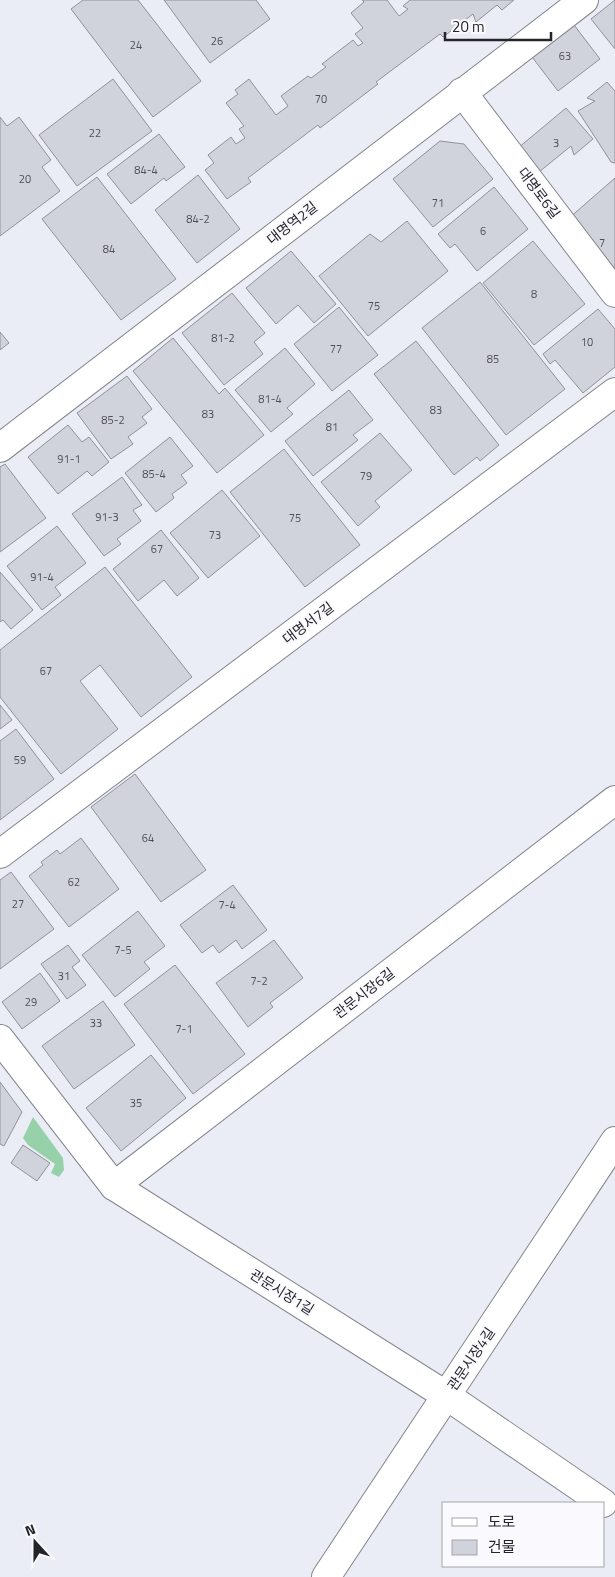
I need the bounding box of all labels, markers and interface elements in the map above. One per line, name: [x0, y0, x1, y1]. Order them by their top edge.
scale bar: [445, 10, 551, 42]
text: 20 m: [452, 15, 485, 38]
house number: 26: [211, 33, 223, 49]
house number: 24: [130, 37, 142, 53]
house number: 63: [559, 48, 571, 64]
house number: 70: [315, 91, 327, 107]
house number: 22: [89, 125, 101, 141]
house number: 3: [553, 135, 559, 151]
house number: 84-4: [134, 162, 158, 178]
street label: 대명로6길: [513, 163, 566, 223]
house number: 20: [19, 171, 31, 187]
house number: 71: [432, 195, 444, 211]
street label: 대명역2길: [262, 196, 322, 249]
house number: 84-2: [186, 211, 210, 227]
house number: 6: [480, 223, 486, 239]
house number: 7: [599, 235, 605, 251]
house number: 84: [103, 241, 115, 257]
house number: 8: [531, 286, 537, 302]
house number: 75: [368, 298, 380, 314]
house number: 81-2: [211, 330, 235, 346]
house number: 10: [581, 334, 593, 350]
house number: 77: [330, 341, 342, 357]
house number: 85: [487, 351, 499, 367]
house number: 81-4: [258, 391, 282, 407]
house number: 83: [430, 402, 442, 418]
house number: 83: [202, 406, 214, 422]
house number: 85-2: [101, 412, 125, 428]
house number: 81: [326, 419, 338, 435]
house number: 91-1: [57, 451, 81, 467]
house number: 85-4: [142, 466, 166, 482]
house number: 79: [360, 468, 372, 484]
house number: 91-3: [95, 509, 119, 525]
house number: 75: [289, 510, 301, 526]
house number: 73: [209, 527, 221, 543]
house number: 67: [151, 541, 163, 557]
house number: 91-4: [30, 569, 54, 585]
street label: 대명서7길: [278, 596, 338, 649]
house number: 67: [40, 663, 52, 679]
house number: 59: [14, 752, 26, 768]
house number: 64: [142, 830, 154, 846]
house number: 62: [68, 874, 80, 890]
house number: 27: [12, 896, 24, 912]
house number: 7-4: [218, 897, 236, 913]
house number: 7-5: [114, 942, 132, 958]
street label: 관문시장6길: [329, 962, 399, 1023]
house number: 31: [58, 968, 70, 984]
house number: 7-2: [250, 973, 268, 989]
house number: 29: [25, 994, 37, 1010]
house number: 33: [90, 1015, 102, 1031]
house number: 7-1: [175, 1021, 193, 1037]
house number: 35: [130, 1095, 142, 1111]
street label: 관문시장1길: [246, 1264, 318, 1320]
street label: 관문시장4길: [442, 1323, 499, 1395]
legend: [442, 1502, 605, 1567]
text: 도로: [488, 1510, 516, 1533]
north arrow: [10, 1517, 60, 1567]
text: N: [22, 1518, 38, 1541]
text: 건물: [488, 1535, 516, 1558]

